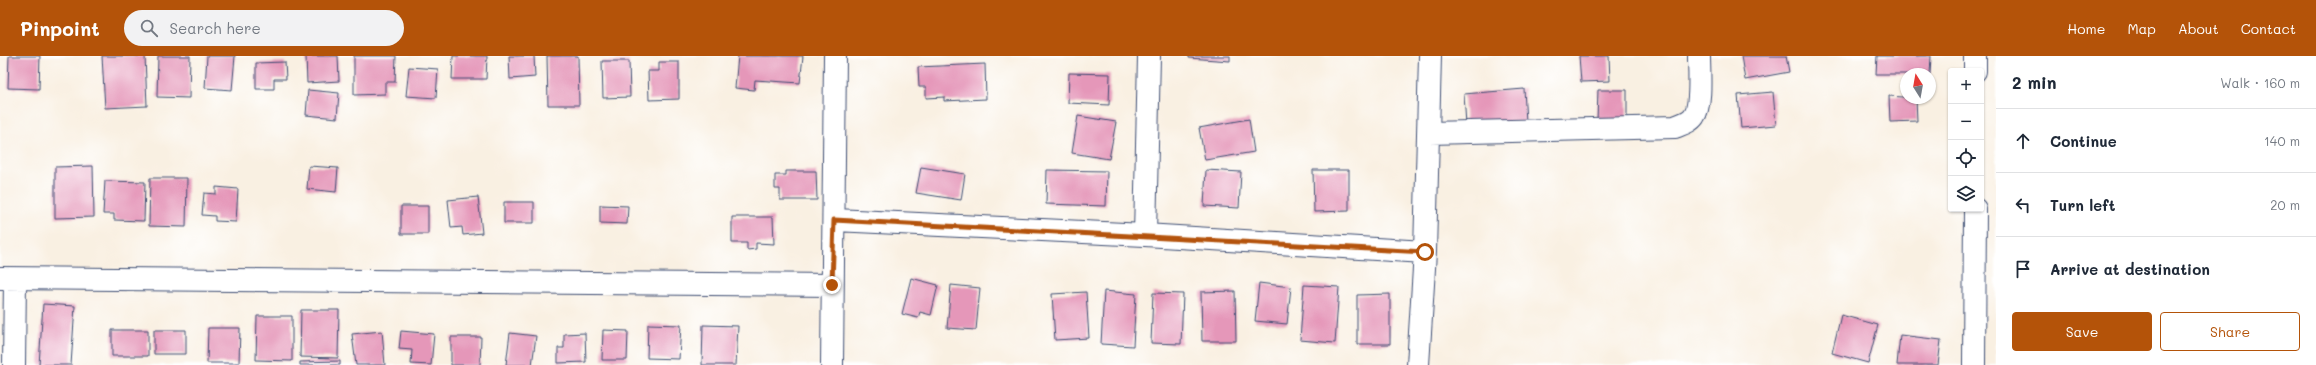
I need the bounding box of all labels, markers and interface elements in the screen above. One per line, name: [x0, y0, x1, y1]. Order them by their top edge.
search box: [124, 10, 404, 46]
text: Pinpoint: [20, 16, 100, 41]
icon: search: [138, 17, 160, 39]
text: Search here: [170, 18, 261, 38]
text: Home: [2067, 19, 2105, 38]
text: Map: [2127, 19, 2156, 38]
text: About: [2178, 19, 2219, 38]
text: Contact: [2241, 19, 2296, 38]
north arrow: [1900, 68, 1936, 104]
map controls: [1948, 68, 1984, 212]
button: +: [1948, 68, 1984, 104]
text: 2 min: [2012, 71, 2057, 93]
text: Walk · 160 m: [2220, 74, 2300, 91]
button: −: [1948, 104, 1984, 140]
icon: ahead: [2012, 130, 2034, 152]
text: Continue: [2050, 131, 2117, 151]
text: 140 m: [2264, 132, 2300, 149]
button: locate: [1948, 140, 1984, 176]
button: layers: [1948, 176, 1984, 212]
icon: left: [2012, 194, 2034, 216]
text: Turn left: [2050, 195, 2115, 215]
text: 20 m: [2270, 196, 2300, 213]
route start: [1416, 243, 1434, 261]
icon: arrive: [2012, 258, 2034, 280]
text: Arrive at destination: [2050, 259, 2210, 279]
route end: [823, 276, 841, 294]
button: Save: [2012, 312, 2152, 351]
button: Share: [2160, 312, 2300, 351]

